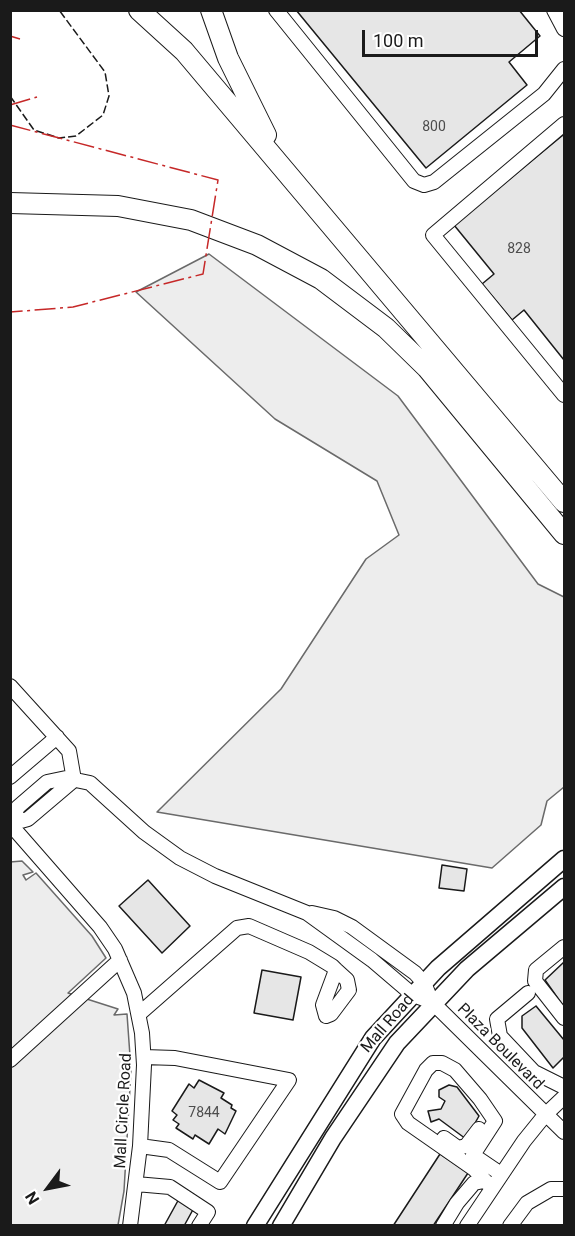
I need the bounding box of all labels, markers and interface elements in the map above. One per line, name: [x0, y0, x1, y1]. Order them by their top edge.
scale bar: [365, 18, 540, 56]
text: 100 m: [373, 30, 424, 51]
house number: 800: [422, 119, 446, 135]
house number: 828: [507, 241, 531, 257]
street label: Mall Road: [357, 991, 419, 1057]
street label: Plaza Boulevard: [453, 1000, 547, 1094]
street label: Mall Circle Road: [111, 1053, 137, 1169]
house number: 7844: [188, 1105, 220, 1121]
north arrow: [18, 1158, 78, 1218]
text: N: [21, 1188, 43, 1208]

